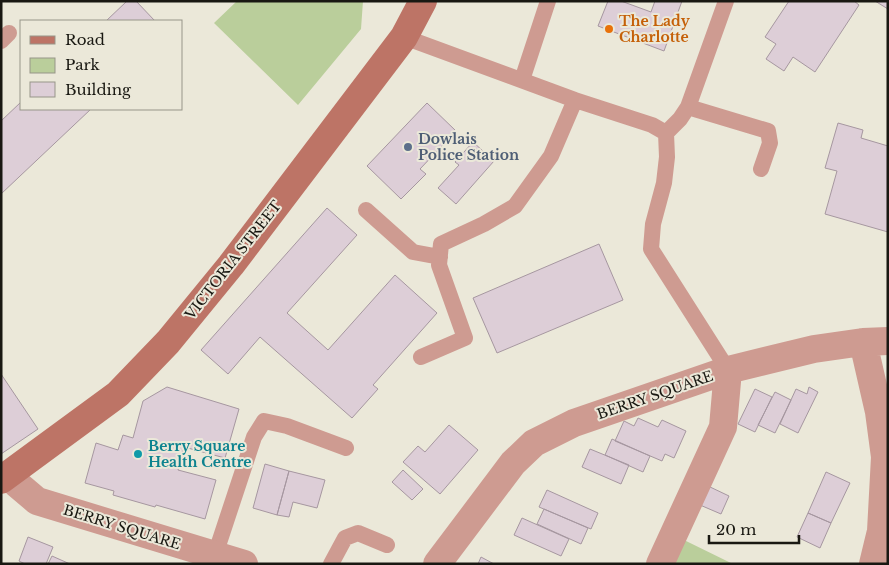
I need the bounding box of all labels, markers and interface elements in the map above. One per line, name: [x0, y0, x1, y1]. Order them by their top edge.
place label: The Lady Charlotte: [619, 12, 691, 46]
legend: [20, 20, 182, 110]
marker: The Lady Charlotte: [603, 23, 615, 35]
text: Road: [65, 30, 105, 49]
text: Park: [65, 55, 101, 74]
text: Building: [65, 80, 132, 99]
place label: Dowlais Police Station: [418, 130, 519, 164]
marker: Dowlais Police Station: [402, 141, 414, 153]
street label: VICTORIA STREET: [180, 197, 285, 324]
street label: BERRY SQUARE: [595, 367, 715, 423]
place label: Berry Square Health Centre: [148, 437, 252, 471]
marker: Berry Square Health Centre: [132, 448, 144, 460]
street label: BERRY SQUARE: [61, 501, 183, 553]
scale bar: [709, 512, 799, 544]
text: 20 m: [716, 520, 756, 539]

